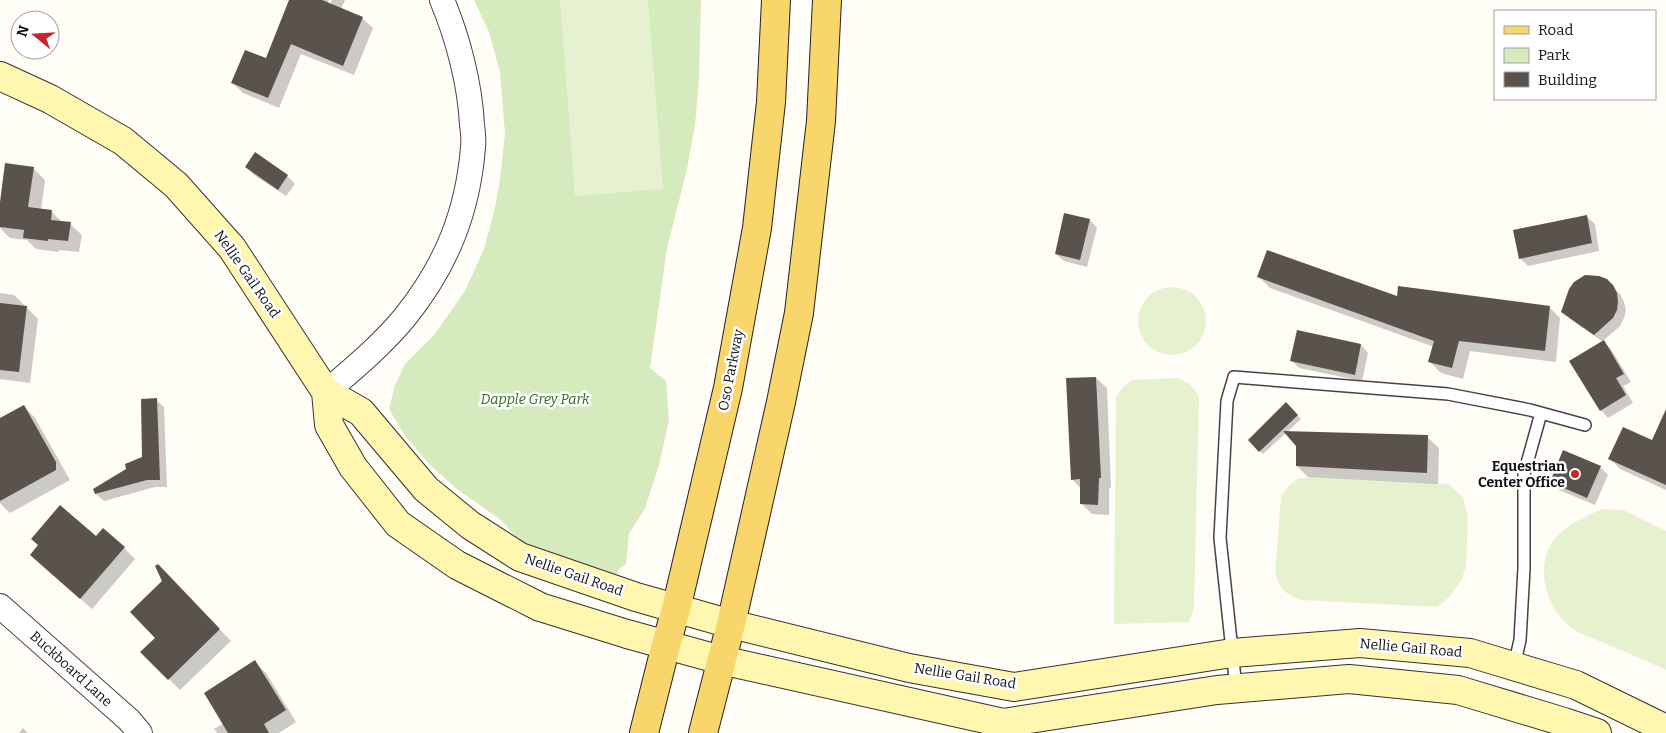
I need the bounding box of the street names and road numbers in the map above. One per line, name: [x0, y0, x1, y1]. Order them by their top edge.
street label: Nellie Gail Road: [211, 227, 283, 321]
street label: Oso Parkway: [715, 327, 747, 412]
street label: Nellie Gail Road: [523, 550, 625, 600]
street label: Buckboard Lane: [26, 628, 116, 710]
street label: Nellie Gail Road: [1359, 635, 1463, 661]
street label: Nellie Gail Road: [913, 660, 1017, 692]

